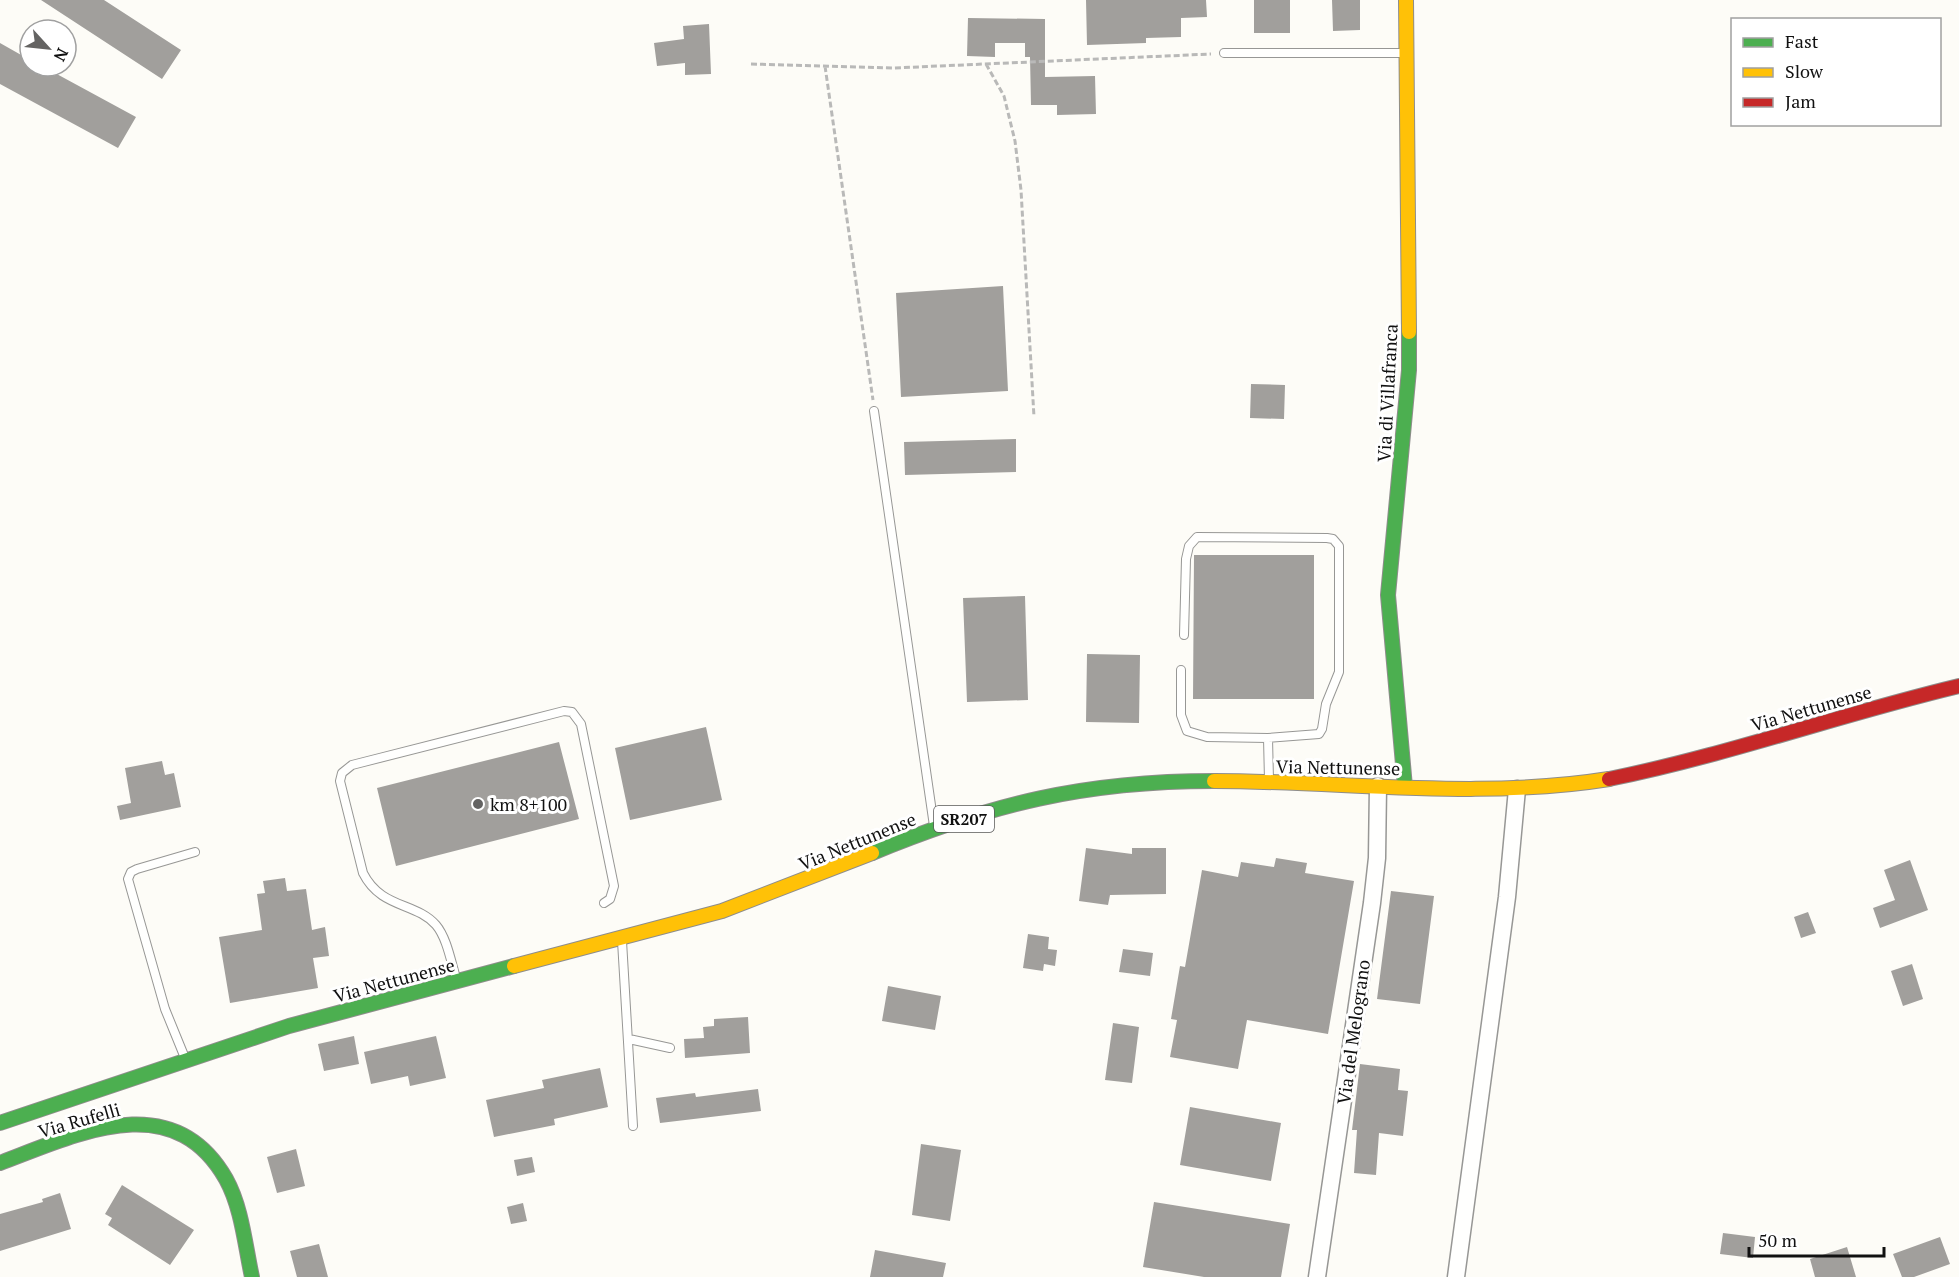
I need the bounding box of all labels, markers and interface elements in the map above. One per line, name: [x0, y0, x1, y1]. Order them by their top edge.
north arrow: [18, 18, 78, 78]
legend: [1731, 18, 1941, 126]
text: Fast: [1785, 29, 1819, 53]
text: N: [49, 44, 74, 65]
text: Slow: [1785, 59, 1824, 83]
text: Jam: [1785, 89, 1816, 113]
street label: Via di Villafranca: [1371, 323, 1403, 463]
street label: Via Nettunense: [1748, 679, 1874, 737]
street label: Via Nettunense: [1276, 754, 1400, 780]
place label: km 8+100: [490, 792, 567, 816]
marker: km 8+100: [471, 797, 485, 811]
road number: SR207: [934, 806, 994, 832]
street label: Via Nettunense: [795, 807, 919, 875]
street label: Via Nettunense: [331, 952, 457, 1008]
street label: Via del Melograno: [1331, 958, 1375, 1106]
street label: Via Rufelli: [35, 1097, 123, 1143]
scale bar: [1749, 1220, 1884, 1258]
text: 50 m: [1758, 1228, 1798, 1252]

